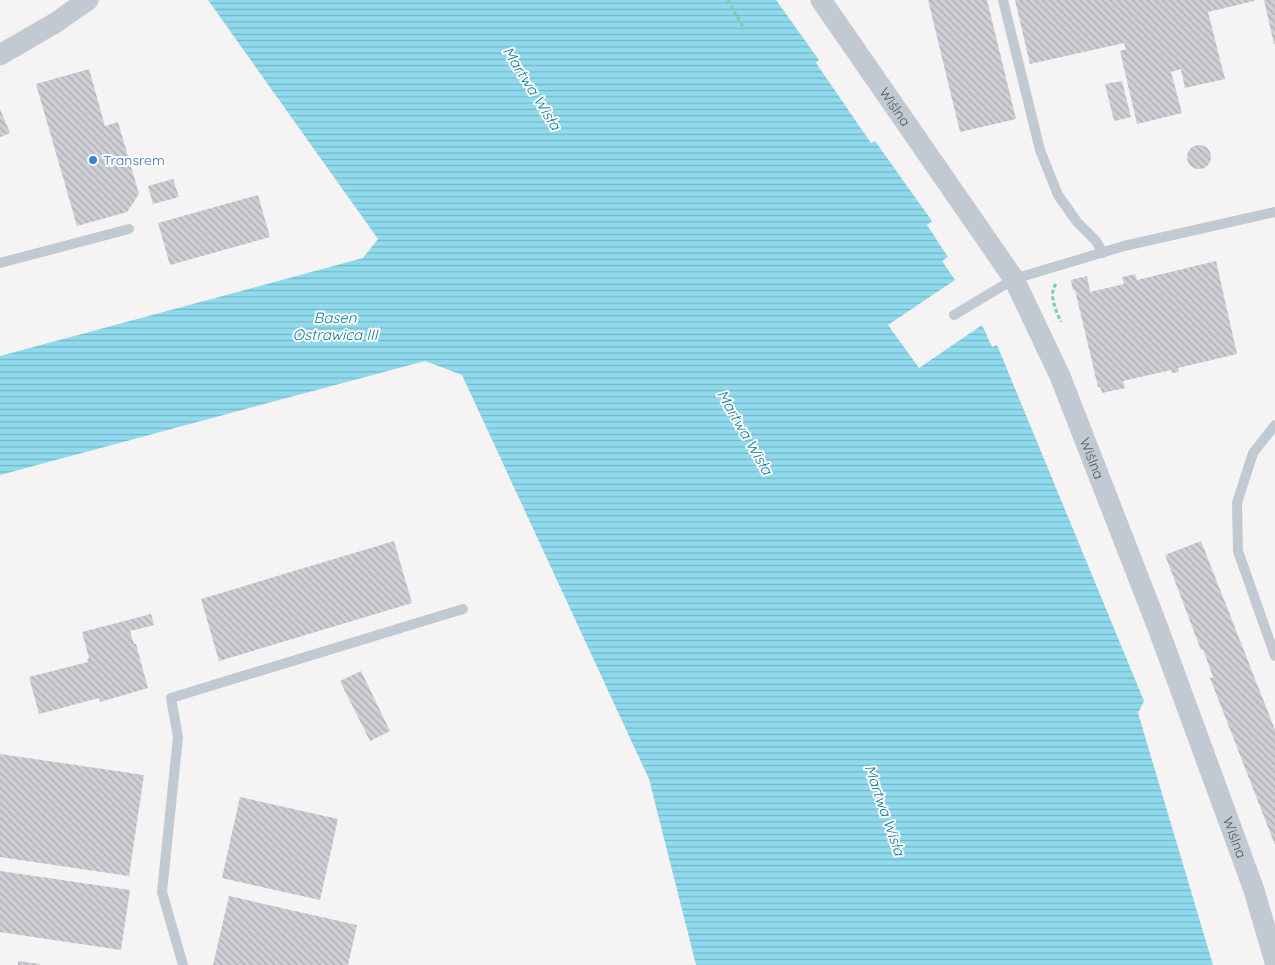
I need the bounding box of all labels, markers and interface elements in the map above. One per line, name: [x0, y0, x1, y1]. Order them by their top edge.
water label: Martwa Wisła: [499, 43, 566, 134]
street label: Wiślna: [875, 84, 915, 130]
place label: Transrem: [103, 151, 165, 169]
marker: Transrem: [87, 154, 99, 166]
water label: Basen Ostrawica III: [293, 308, 379, 344]
water label: Martwa Wisła: [713, 386, 777, 479]
street label: Wiślna: [1076, 435, 1108, 482]
water label: Martwa Wisła: [861, 762, 910, 859]
street label: Wiślna: [1219, 814, 1251, 861]

